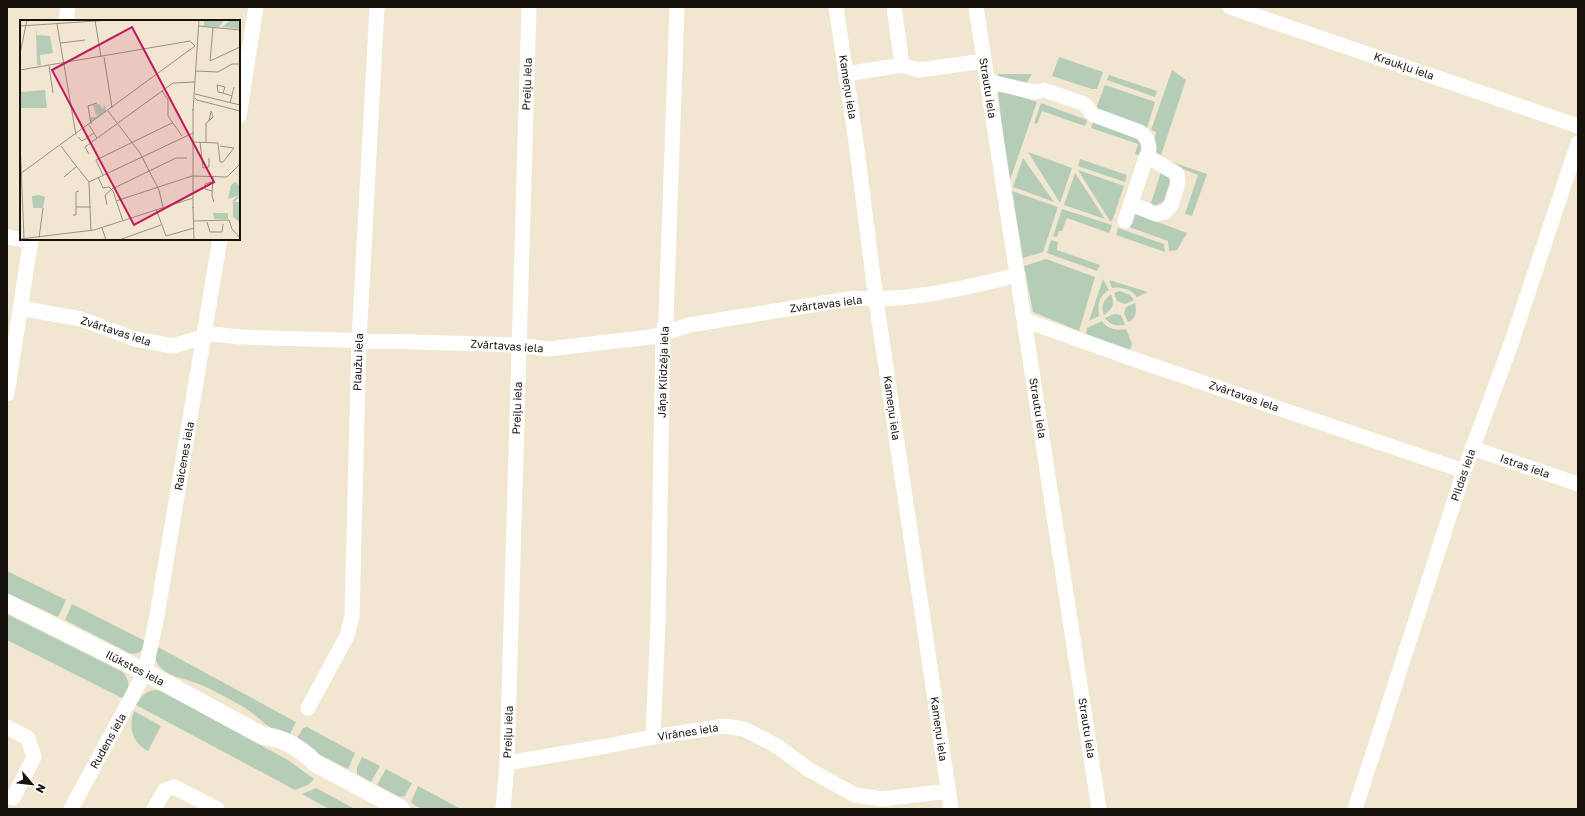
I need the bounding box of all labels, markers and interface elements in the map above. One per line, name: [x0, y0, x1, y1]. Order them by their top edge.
inset map: [20, 20, 240, 240]
street label: Kraukļu iela: [1372, 49, 1436, 83]
street label: Kameņu iela: [836, 54, 860, 120]
street label: Preiļu iela: [519, 57, 535, 111]
street label: Strautu iela: [977, 57, 1000, 119]
street label: Zvārtavas iela: [789, 293, 863, 314]
street label: Zvārtavas iela: [79, 313, 153, 348]
street label: Jāņa Klīdzēja iela: [654, 326, 672, 418]
street label: Plaužu iela: [350, 333, 365, 391]
street label: Zvārtavas iela: [470, 336, 544, 355]
street label: Kameņu iela: [881, 375, 903, 441]
street label: Strautu iela: [1027, 377, 1050, 439]
street label: Zvārtavas iela: [1208, 377, 1281, 414]
street label: Preiļu iela: [509, 381, 525, 435]
street label: Raicenes iela: [171, 420, 196, 491]
street label: Pildas iela: [1448, 447, 1477, 503]
street label: Istras iela: [1499, 451, 1552, 480]
street label: Ilūkstes iela: [104, 647, 167, 688]
street label: Kameņu iela: [928, 696, 950, 762]
street label: Strautu iela: [1076, 697, 1099, 759]
street label: Preiļu iela: [500, 705, 516, 759]
street label: Rudens iela: [87, 711, 128, 771]
street label: Virānes iela: [657, 720, 719, 743]
north arrow: [12, 764, 52, 804]
text: N: [34, 782, 49, 796]

